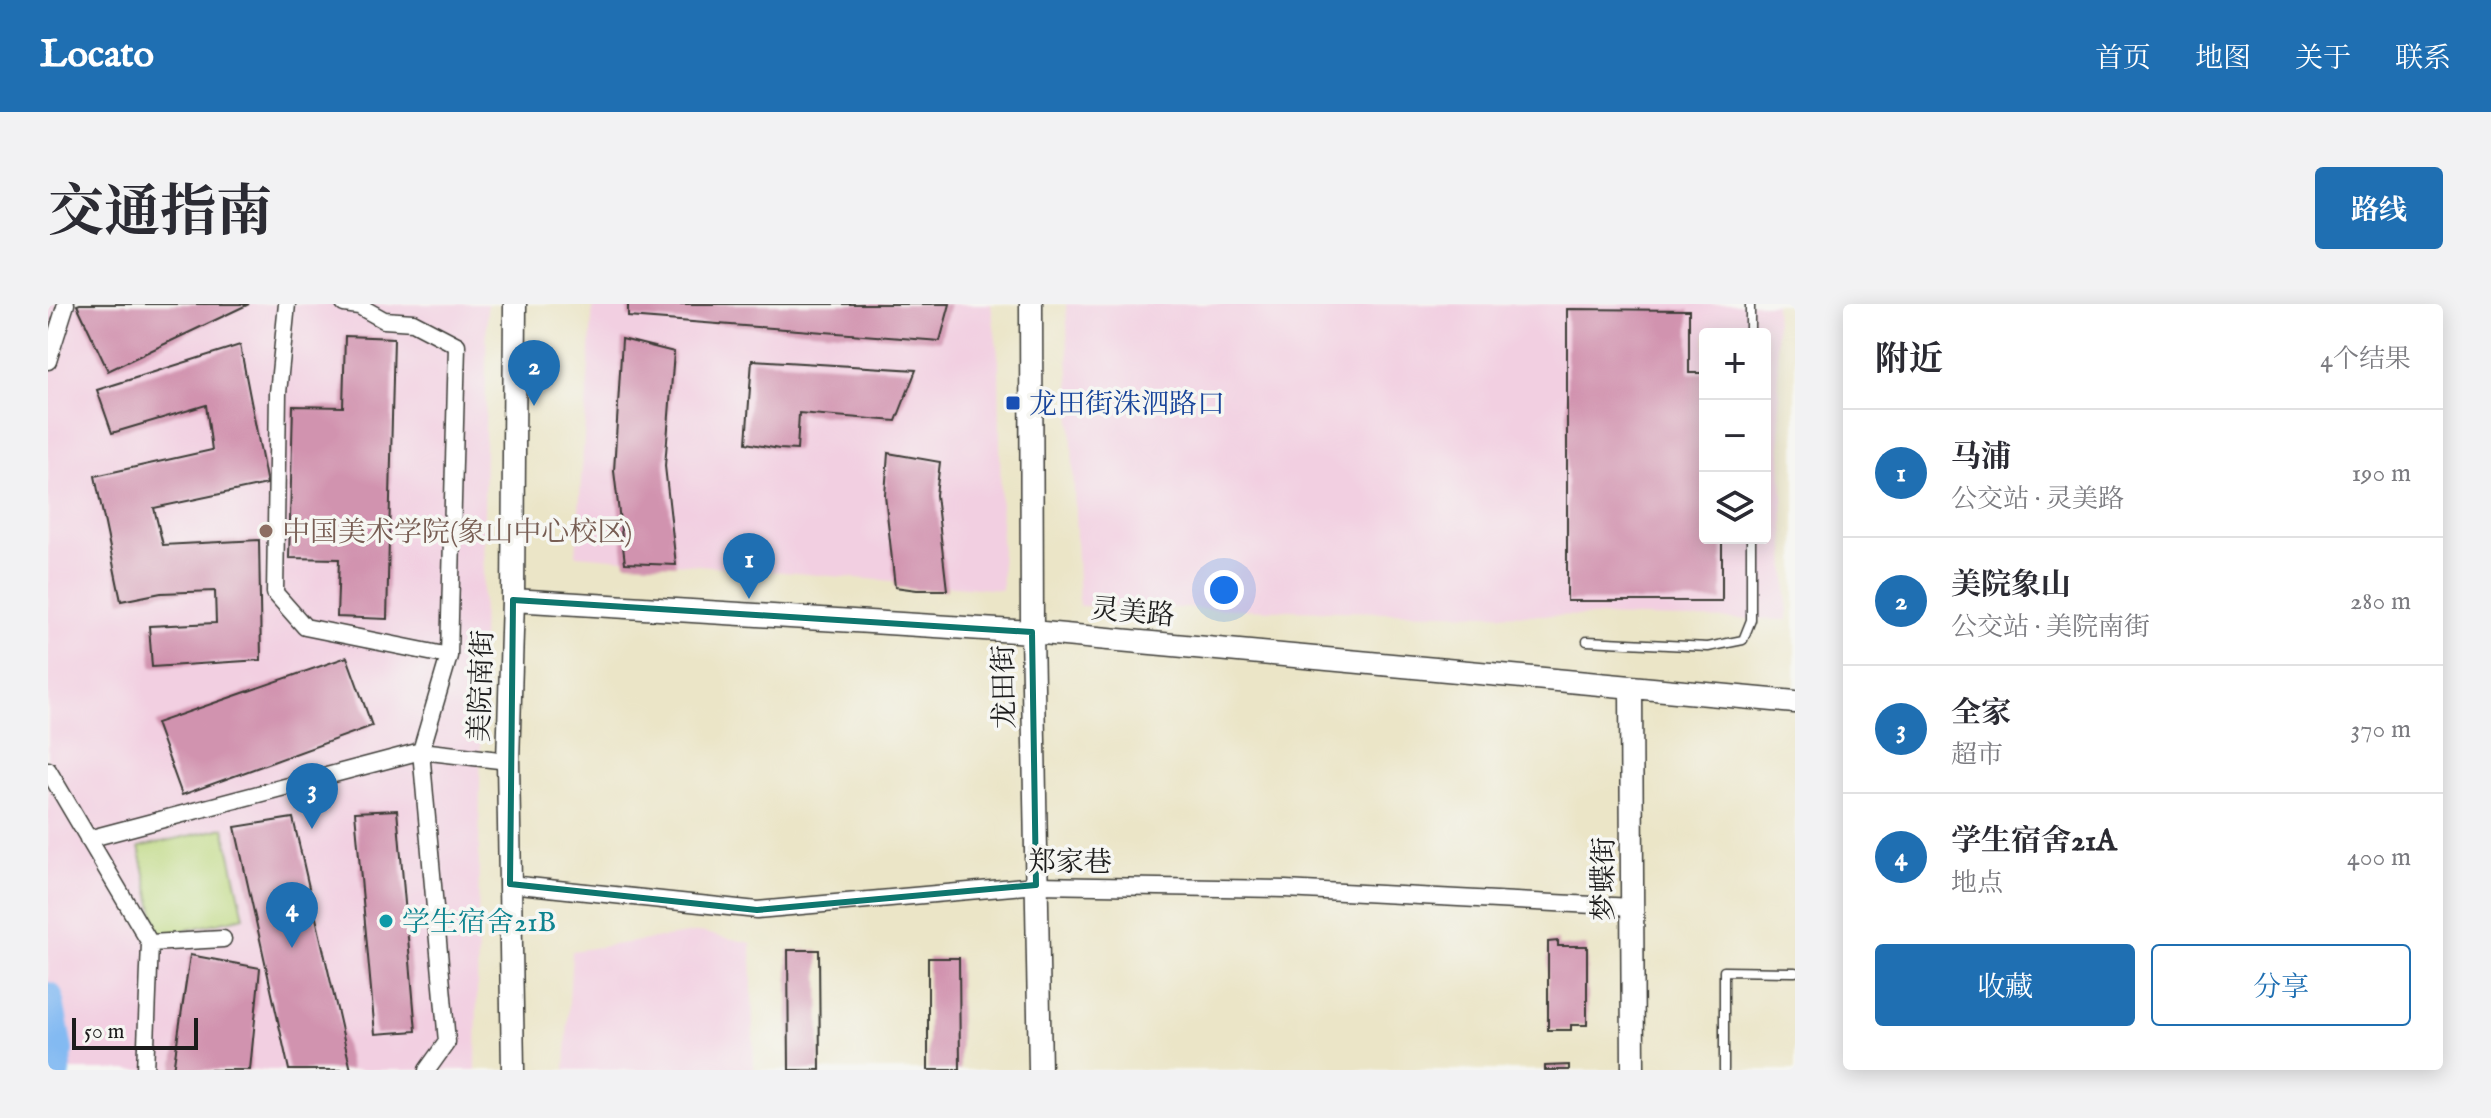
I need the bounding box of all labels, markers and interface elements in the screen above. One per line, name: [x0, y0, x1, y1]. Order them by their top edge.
text: Locato: [40, 32, 154, 80]
text: 首页: [2095, 42, 2151, 77]
text: 地图: [2195, 42, 2251, 77]
text: 关于: [2295, 42, 2351, 77]
text: 联系: [2395, 42, 2451, 77]
button: 路线: [2315, 167, 2443, 249]
text: 交通指南: [48, 179, 272, 250]
map controls: [1699, 328, 1771, 544]
button: +: [1699, 328, 1771, 400]
text: 附近: [1875, 339, 1943, 382]
pin: 2: [508, 340, 560, 406]
text: 4个结果: [2320, 343, 2411, 376]
place label: 龙田街洙泗路口: [1029, 388, 1225, 423]
marker: 龙田街洙泗路口: [1004, 394, 1022, 412]
button: −: [1699, 400, 1771, 472]
text: 马浦: [1951, 439, 2011, 477]
text: 1: [1896, 457, 1906, 490]
text: 190 m: [2351, 457, 2411, 490]
button: layers: [1699, 472, 1771, 544]
text: 公交站 · 灵美路: [1951, 483, 2124, 516]
place label: 中国美术学院(象山中心校区): [282, 516, 632, 551]
marker: 中国美术学院(象山中心校区): [257, 522, 275, 540]
pin: 1: [723, 533, 775, 599]
text: 美院象山: [1951, 567, 2071, 605]
your location: [1204, 570, 1244, 610]
text: 2: [1895, 585, 1907, 618]
text: 280 m: [2350, 585, 2411, 618]
street label: 灵美路: [1089, 592, 1176, 635]
text: 公交站 · 美院南街: [1951, 611, 2150, 644]
street label: 美院南街: [463, 630, 502, 743]
street label: 龙田街: [987, 645, 1024, 729]
text: 全家: [1951, 695, 2011, 733]
text: 3: [1896, 713, 1906, 746]
text: 370 m: [2351, 713, 2411, 746]
text: 超市: [1951, 739, 2003, 772]
pin: 3: [286, 763, 338, 829]
text: 学生宿舍21A: [1951, 823, 2117, 861]
street label: 梦蝶街: [1588, 837, 1623, 921]
text: 4: [1895, 841, 1907, 874]
text: 400 m: [2347, 841, 2411, 874]
street label: 郑家巷: [1028, 846, 1112, 881]
text: 地点: [1951, 867, 2003, 900]
pin: 4: [266, 882, 318, 948]
place label: 学生宿舍21B: [402, 906, 556, 941]
marker: 学生宿舍21B: [377, 912, 395, 930]
button: 收藏: [1875, 944, 2135, 1026]
button: 分享: [2151, 944, 2411, 1026]
scale bar: [72, 1014, 198, 1050]
text: 50 m: [84, 1018, 125, 1046]

